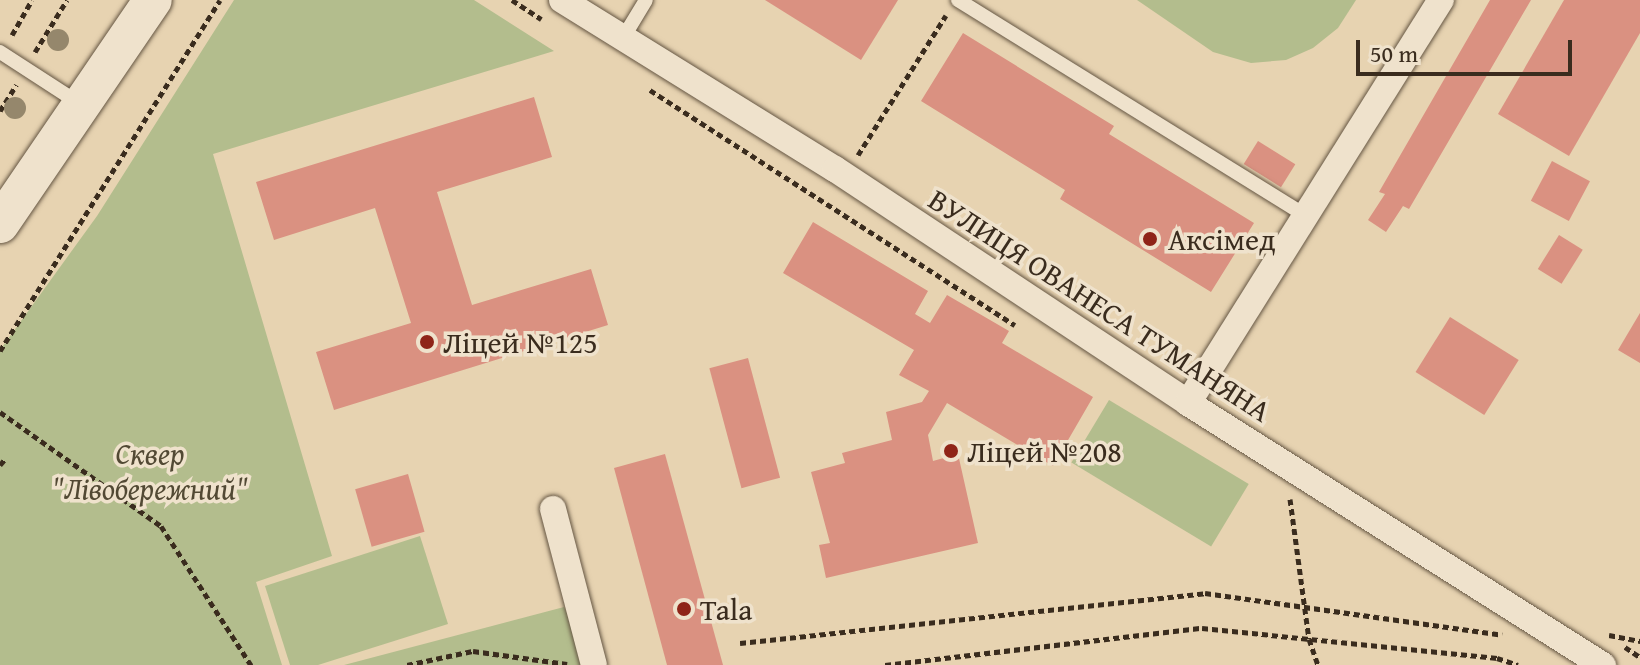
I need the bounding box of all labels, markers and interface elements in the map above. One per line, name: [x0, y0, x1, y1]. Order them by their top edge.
scale bar: [1360, 24, 1576, 74]
text: 50 m: [1370, 36, 1418, 71]
street label: ВУЛИЦЯ ОВАНЕСА ТУМАНЯНА: [922, 181, 1278, 429]
place label: Аксімед: [1168, 221, 1275, 257]
marker: Аксімед: [1139, 228, 1161, 250]
place label: Ліцей №125: [443, 324, 598, 360]
marker: Ліцей №125: [418, 333, 436, 351]
place label: Ліцей №208: [967, 433, 1122, 469]
park label: Сквер "Лівобережний": [52, 435, 248, 506]
marker: Ліцей №208: [942, 442, 960, 460]
place label: Tala: [700, 591, 752, 627]
marker: Tala: [675, 600, 693, 618]

